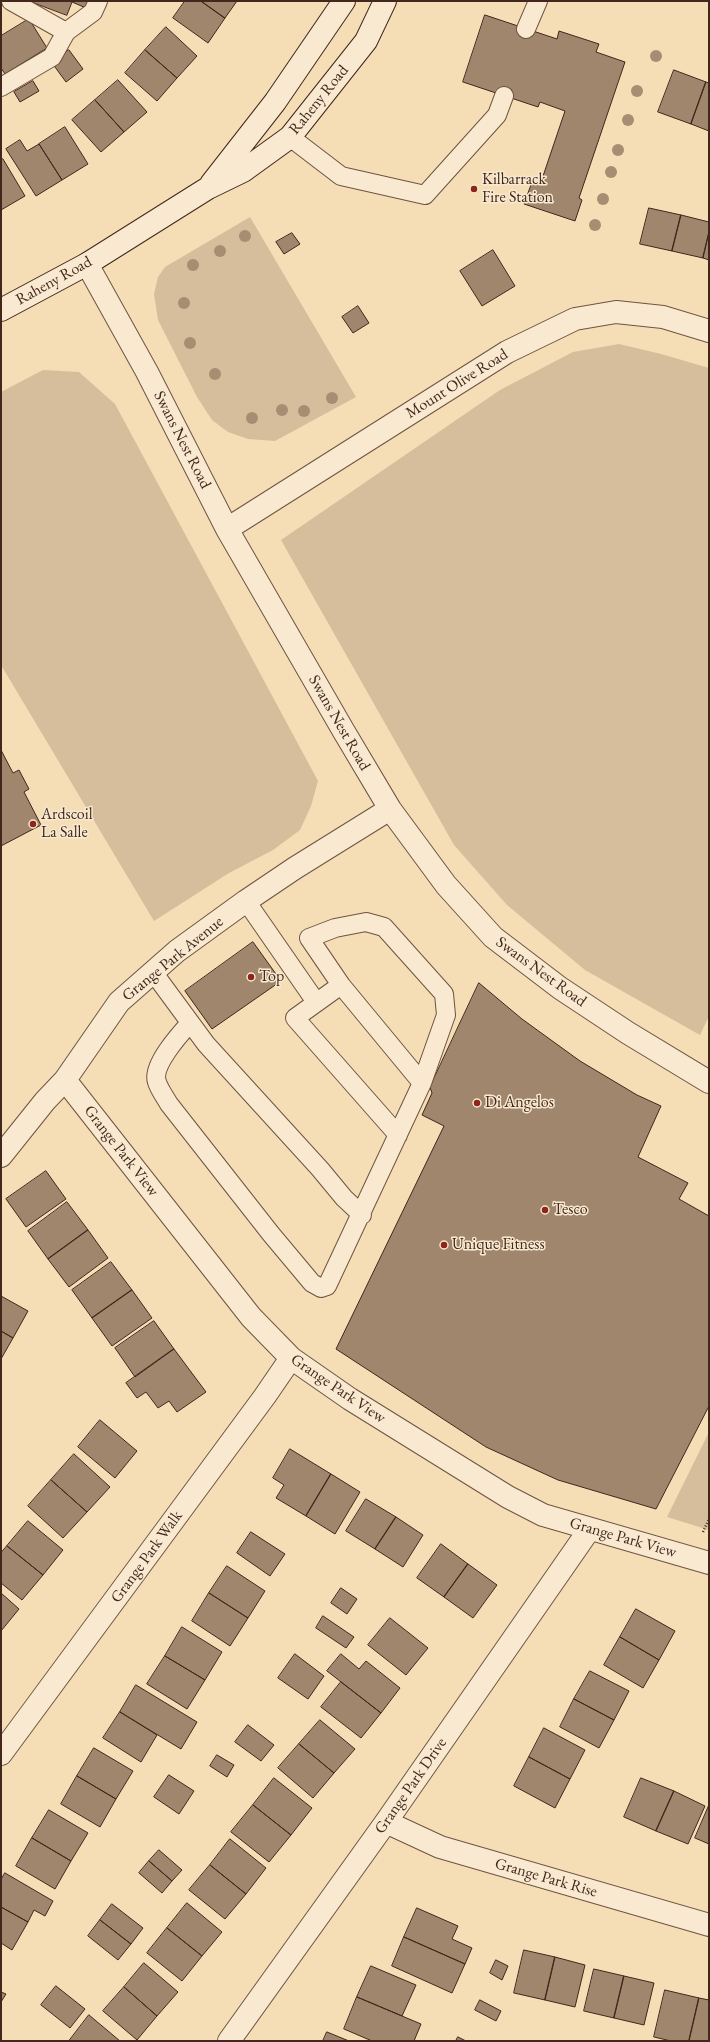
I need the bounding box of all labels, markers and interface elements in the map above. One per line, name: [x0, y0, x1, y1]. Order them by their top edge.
street label: Raheny Road: [285, 61, 353, 139]
place label: Kilbarrack Fire Station: [482, 170, 553, 208]
marker: Kilbarrack Fire Station: [469, 184, 479, 194]
street label: Raheny Road: [13, 252, 95, 310]
street label: Mount Olive Road: [402, 345, 512, 423]
street label: Swans Nest Road: [149, 388, 215, 492]
street label: Swans Nest Road: [304, 672, 374, 774]
place label: Ardscoil La Salle: [41, 805, 93, 843]
marker: Ardscoil La Salle: [28, 819, 38, 829]
street label: Grange Park Avenue: [119, 912, 227, 1006]
street label: Swans Nest Road: [492, 933, 590, 1011]
place label: Top: [259, 967, 284, 987]
marker: Top: [246, 972, 256, 982]
place label: Di Angelos: [485, 1093, 554, 1113]
marker: Di Angelos: [472, 1098, 482, 1108]
street label: Grange Park View: [79, 1102, 163, 1200]
place label: Tesco: [553, 1200, 588, 1220]
marker: Tesco: [540, 1205, 550, 1215]
place label: Unique Fitness: [452, 1235, 545, 1255]
marker: Unique Fitness: [439, 1240, 449, 1250]
street label: Grange Park View: [287, 1350, 389, 1428]
street label: Grange Park Walk: [107, 1507, 187, 1607]
street label: Grange Park View: [567, 1514, 679, 1562]
street label: Grange Park Drive: [371, 1734, 451, 1838]
street label: Grange Park Rise: [493, 1854, 599, 1902]

